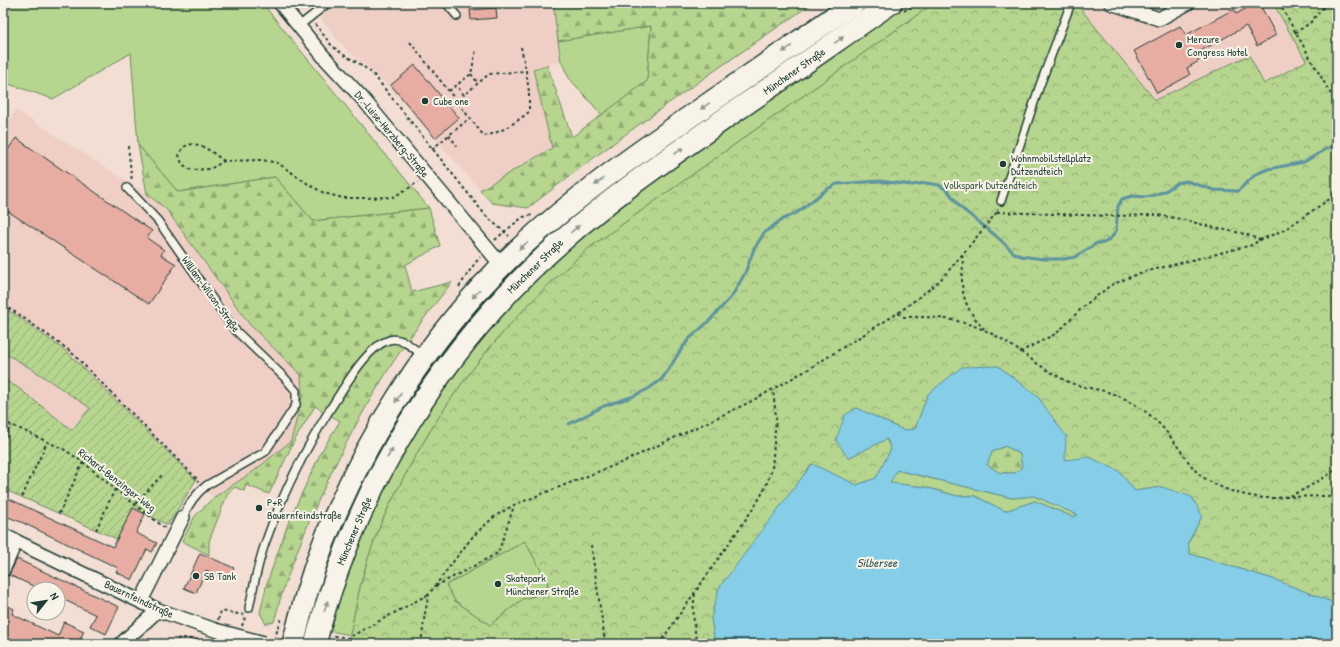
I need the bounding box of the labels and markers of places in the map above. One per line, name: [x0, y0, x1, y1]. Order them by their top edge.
place label: Mercure Congress Hotel: [1187, 32, 1248, 59]
marker: Mercure Congress Hotel: [1174, 40, 1184, 50]
place label: Cube one: [433, 94, 469, 108]
marker: Cube one: [420, 96, 430, 106]
place label: Wohnmobilstellplatz Dutzendteich: [1011, 151, 1092, 178]
marker: Wohnmobilstellplatz Dutzendteich: [998, 159, 1008, 169]
place label: P+R Bauernfeindstraße: [267, 495, 342, 522]
marker: P+R Bauernfeindstraße: [254, 503, 264, 513]
place label: SB Tank: [204, 569, 237, 583]
marker: SB Tank: [191, 571, 201, 581]
place label: Skatepark Münchener Straße: [506, 571, 579, 598]
marker: Skatepark Münchener Straße: [493, 579, 503, 589]

